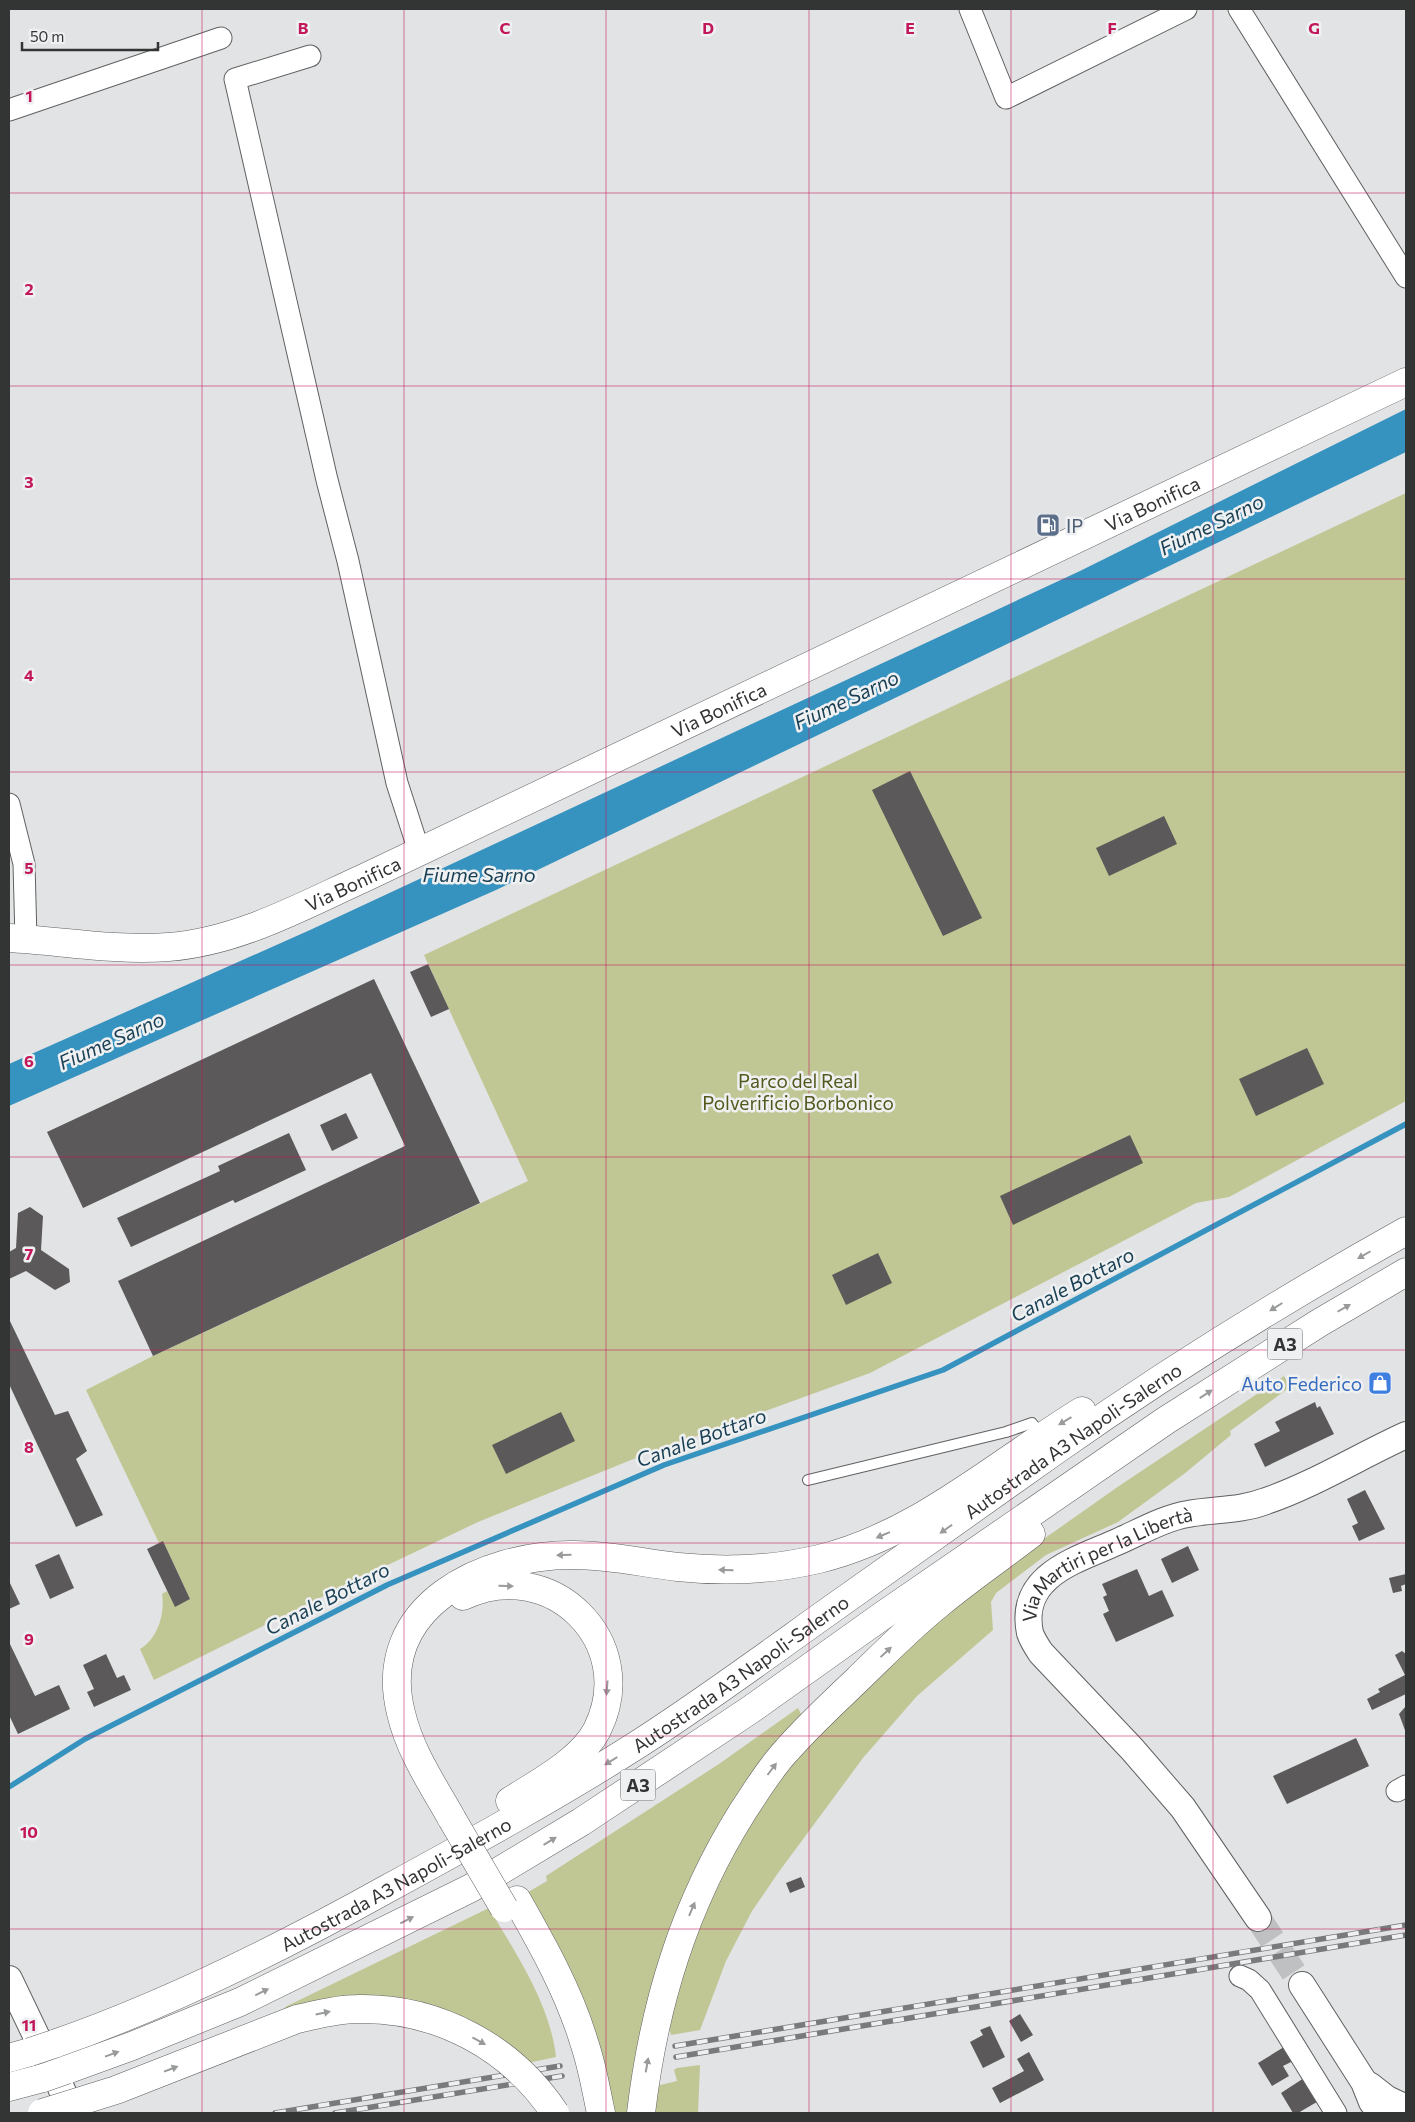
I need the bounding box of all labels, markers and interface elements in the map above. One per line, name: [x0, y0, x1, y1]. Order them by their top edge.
text: B: [298, 18, 309, 37]
text: C: [500, 18, 511, 37]
text: D: [702, 18, 714, 37]
text: E: [905, 18, 915, 37]
text: F: [1107, 18, 1117, 37]
text: G: [1308, 18, 1320, 37]
scale bar: [22, 20, 159, 52]
text: 50 m: [30, 27, 64, 45]
text: 1: [25, 86, 33, 105]
text: 2: [24, 279, 34, 298]
street label: Via Bonifica: [1101, 471, 1203, 535]
text: 3: [24, 472, 34, 491]
water label: Fiume Sarno: [1155, 488, 1267, 560]
fuel station icon: IP: [1035, 512, 1061, 538]
place label: IP: [1066, 514, 1083, 537]
water label: Fiume Sarno: [790, 664, 902, 734]
text: 4: [24, 665, 34, 684]
street label: Via Bonifica: [667, 677, 770, 742]
street label: Via Bonifica: [301, 851, 404, 915]
text: 5: [24, 858, 34, 877]
water label: Fiume Sarno: [422, 862, 536, 886]
water label: Fiume Sarno: [54, 1006, 168, 1074]
text: 6: [24, 1051, 34, 1070]
park label: Parco del Real Polverificio Borbonico: [702, 1069, 894, 1114]
water label: Canale Bottaro: [1006, 1241, 1138, 1327]
text: 7: [25, 1244, 34, 1263]
one-way arrow: [1356, 1251, 1371, 1259]
one-way arrow: [1270, 1303, 1283, 1312]
one-way arrow: [1338, 1304, 1351, 1313]
road number: A3: [1268, 1328, 1302, 1360]
street label: Autostrada A3 Napoli-Salerno: [959, 1357, 1185, 1523]
shop icon: Auto Federico: [1367, 1370, 1393, 1396]
place label: Auto Federico: [1241, 1372, 1362, 1395]
one-way arrow: [1200, 1389, 1213, 1399]
water label: Canale Bottaro: [633, 1402, 769, 1472]
one-way arrow: [1059, 1417, 1072, 1426]
text: 8: [24, 1437, 34, 1456]
street label: Via Martiri per la Libertà: [1017, 1502, 1194, 1622]
one-way arrow: [939, 1524, 952, 1534]
one-way arrow: [876, 1532, 890, 1540]
one-way arrow: [556, 1551, 572, 1559]
water label: Canale Bottaro: [261, 1556, 393, 1640]
one-way arrow: [718, 1566, 734, 1574]
one-way arrow: [499, 1582, 515, 1590]
street label: Autostrada A3 Napoli-Salerno: [628, 1589, 853, 1757]
text: 9: [24, 1629, 34, 1648]
one-way arrow: [879, 1647, 892, 1658]
one-way arrow: [603, 1680, 611, 1696]
one-way arrow: [604, 1756, 618, 1766]
one-way arrow: [767, 1763, 778, 1776]
road number: A3: [620, 1770, 656, 1800]
street label: Autostrada A3 Napoli-Salerno: [277, 1811, 515, 1955]
text: 10: [20, 1822, 38, 1841]
one-way arrow: [543, 1837, 556, 1846]
one-way arrow: [688, 1902, 696, 1916]
one-way arrow: [400, 1916, 415, 1924]
one-way arrow: [255, 1987, 269, 1995]
one-way arrow: [315, 2009, 331, 2017]
text: 11: [22, 2015, 36, 2034]
one-way arrow: [472, 2037, 487, 2045]
one-way arrow: [104, 2050, 119, 2057]
one-way arrow: [643, 2057, 651, 2073]
one-way arrow: [163, 2065, 178, 2072]

